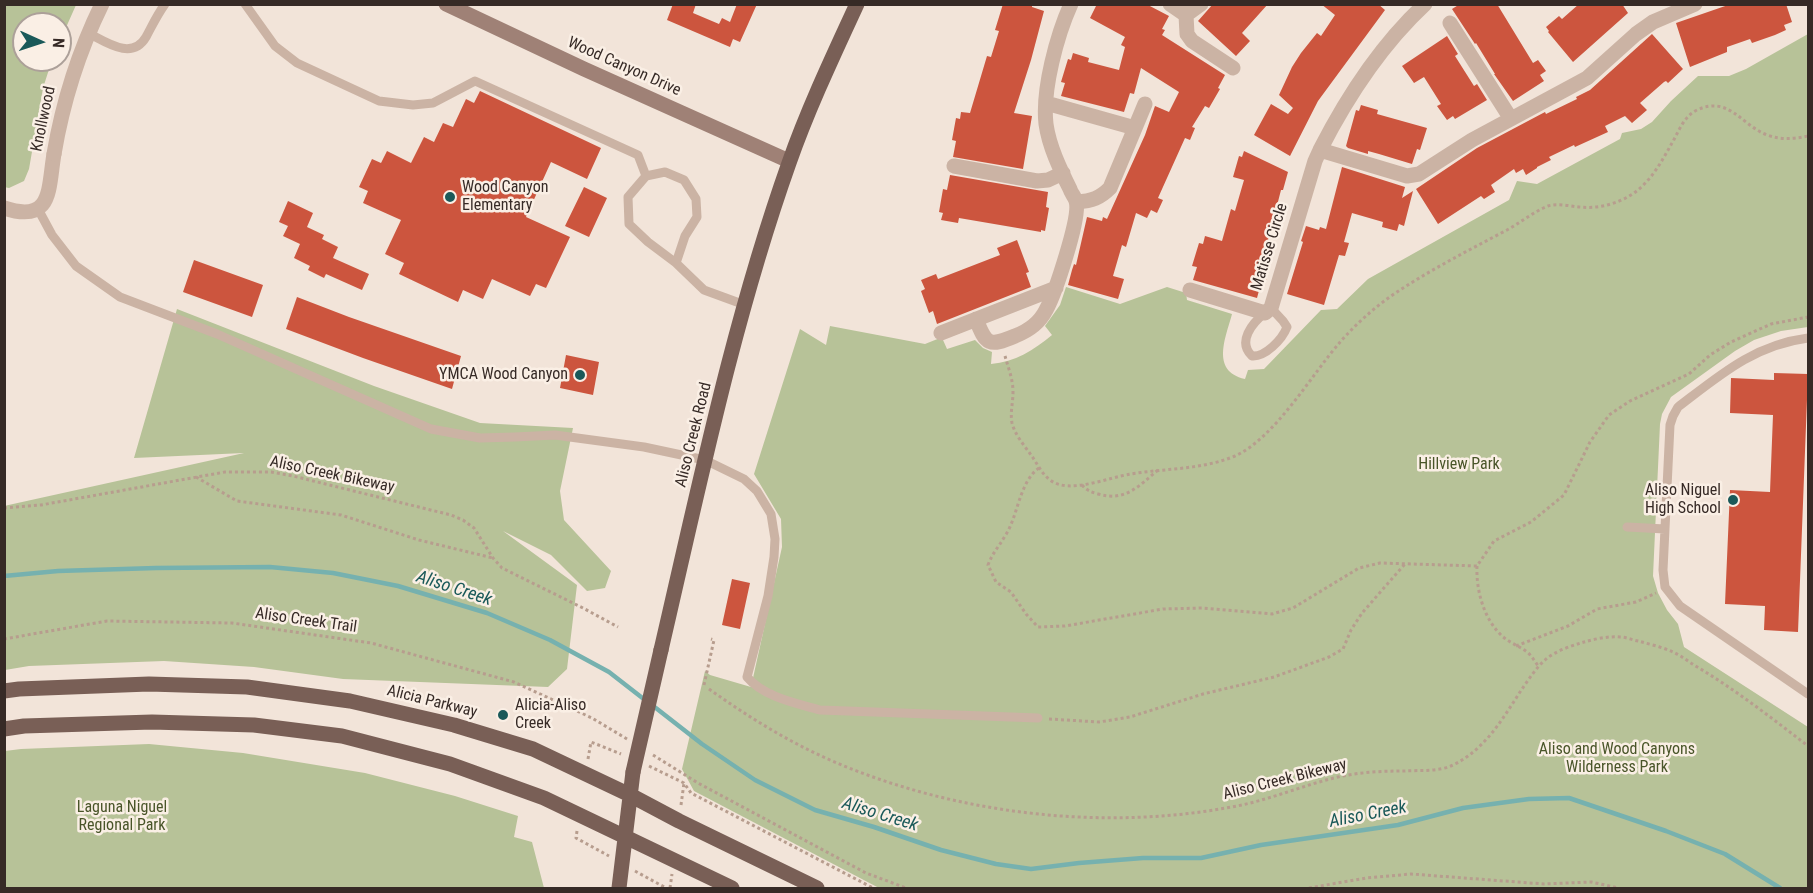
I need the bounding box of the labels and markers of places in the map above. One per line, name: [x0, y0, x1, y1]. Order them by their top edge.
place label: Wood Canyon Elementary: [462, 178, 548, 216]
marker: Wood Canyon Elementary: [443, 190, 457, 204]
place label: YMCA Wood Canyon: [439, 365, 568, 385]
marker: YMCA Wood Canyon: [573, 368, 587, 382]
place label: Aliso Niguel High School: [1645, 481, 1721, 519]
marker: Aliso Niguel High School: [1726, 493, 1740, 507]
place label: Alicia-Aliso Creek: [515, 696, 586, 734]
marker: Alicia-Aliso Creek: [496, 708, 510, 722]

